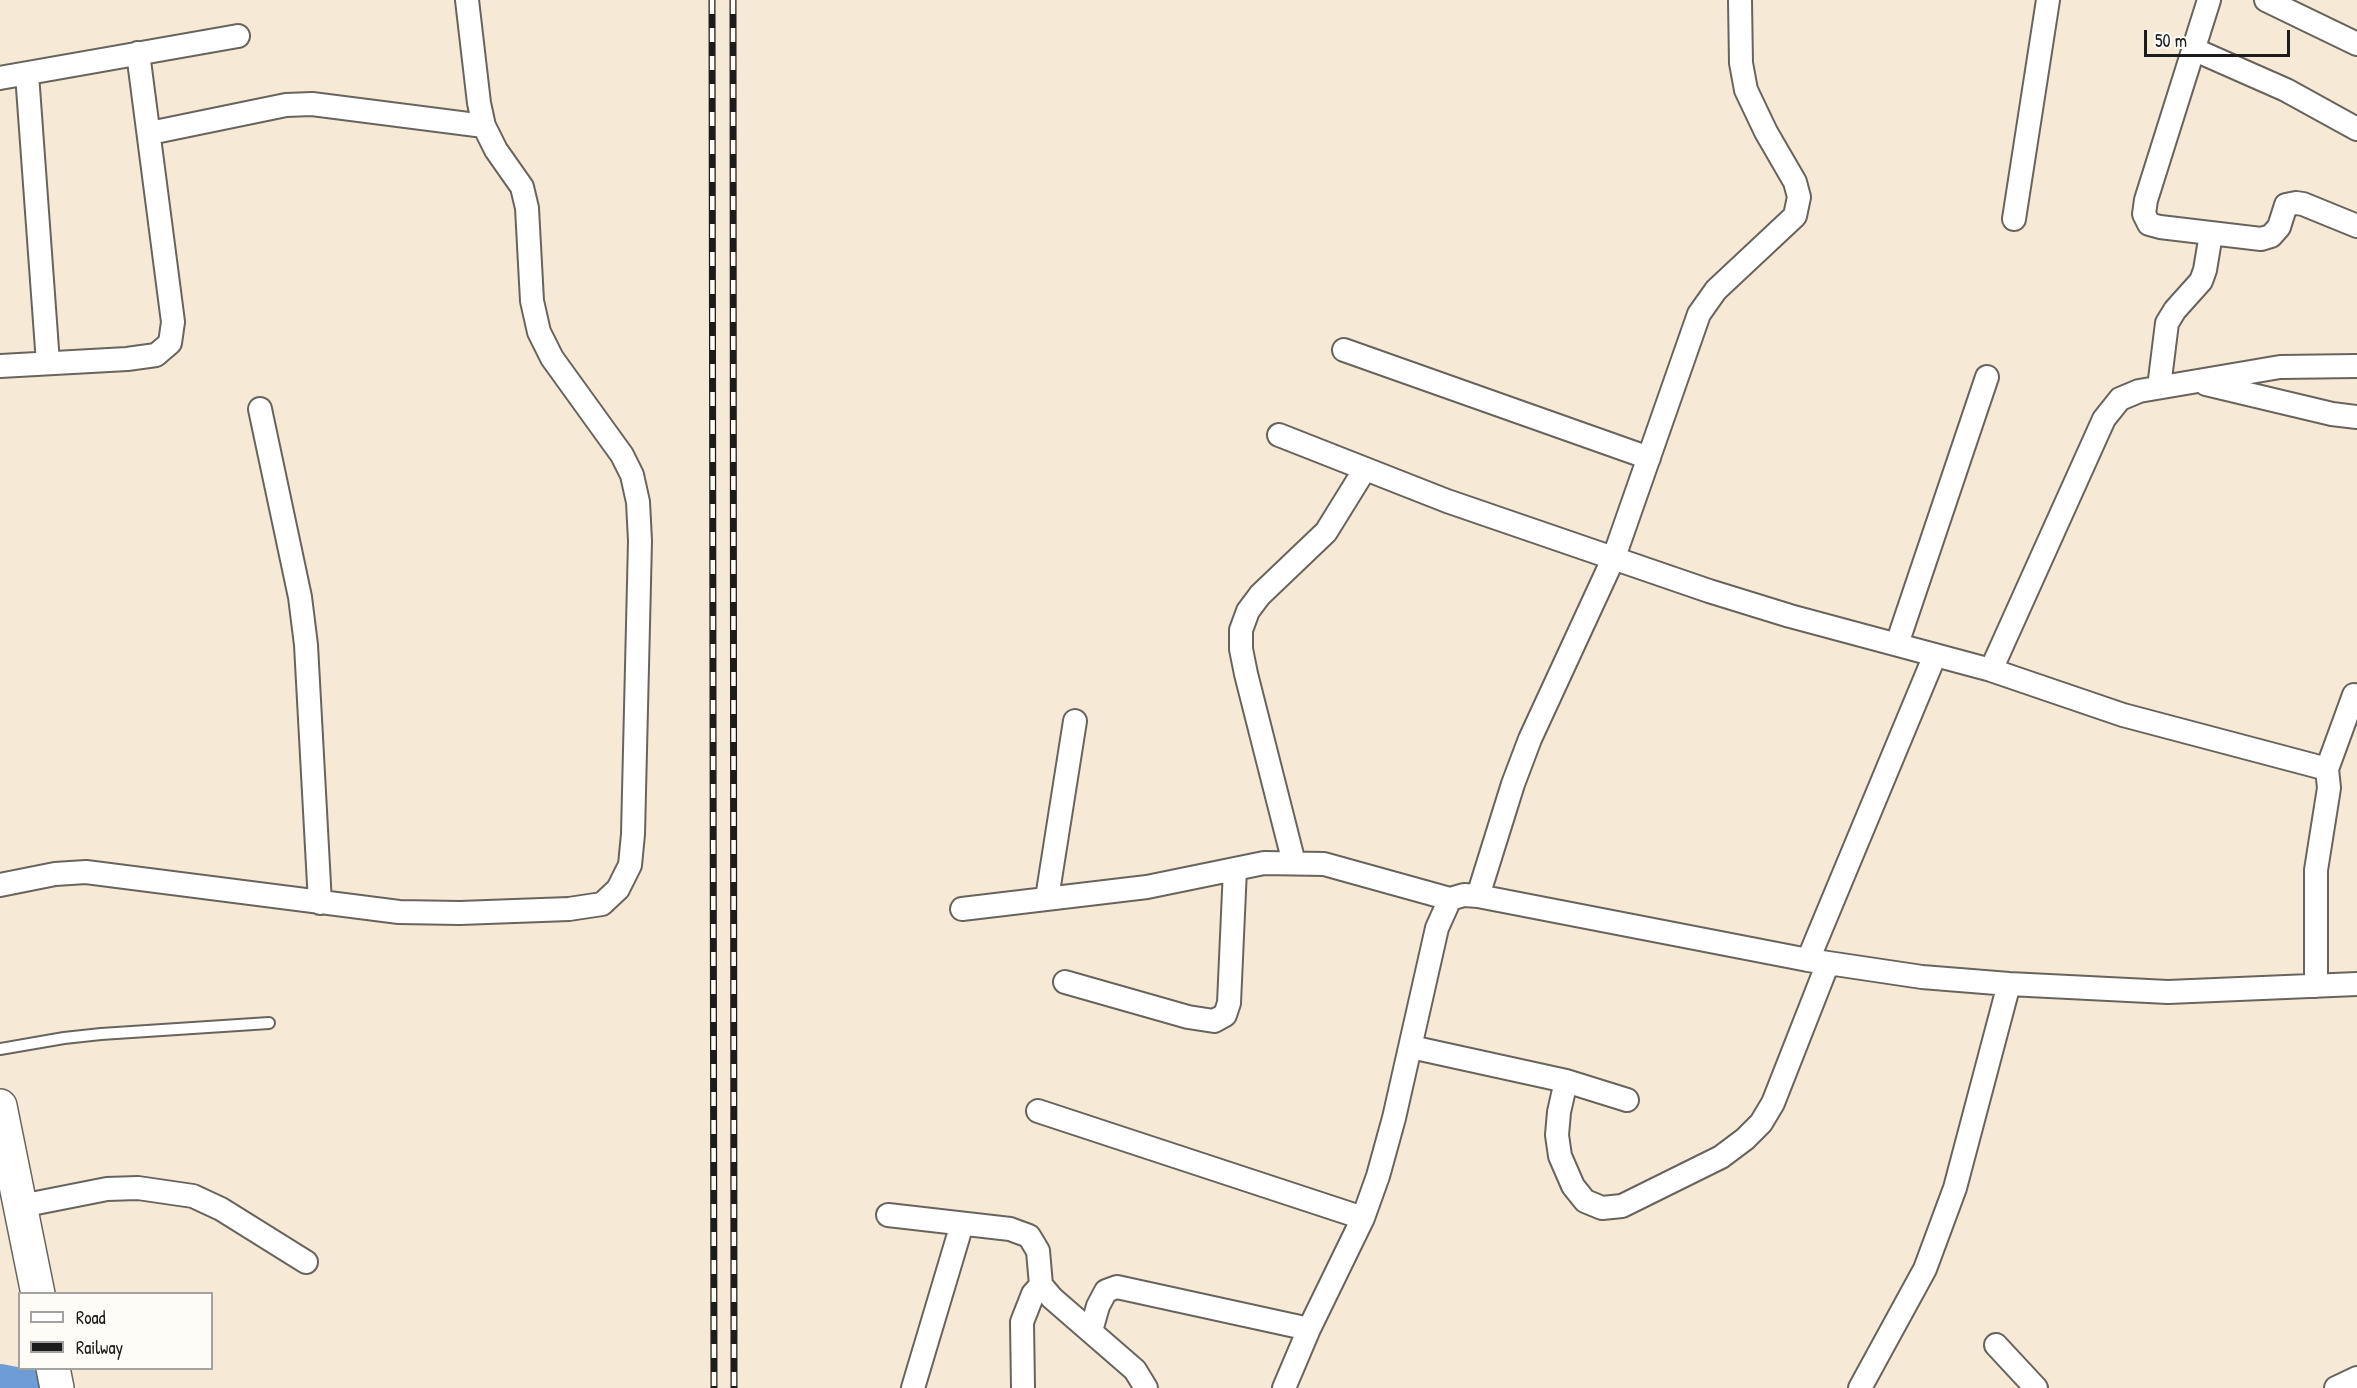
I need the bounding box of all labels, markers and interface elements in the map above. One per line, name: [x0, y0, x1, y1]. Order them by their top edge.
scale bar: [2147, 18, 2292, 56]
text: 50 m: [2155, 28, 2187, 53]
legend: [18, 1292, 213, 1370]
text: Road: [76, 1305, 106, 1330]
text: Railway: [76, 1335, 123, 1360]

